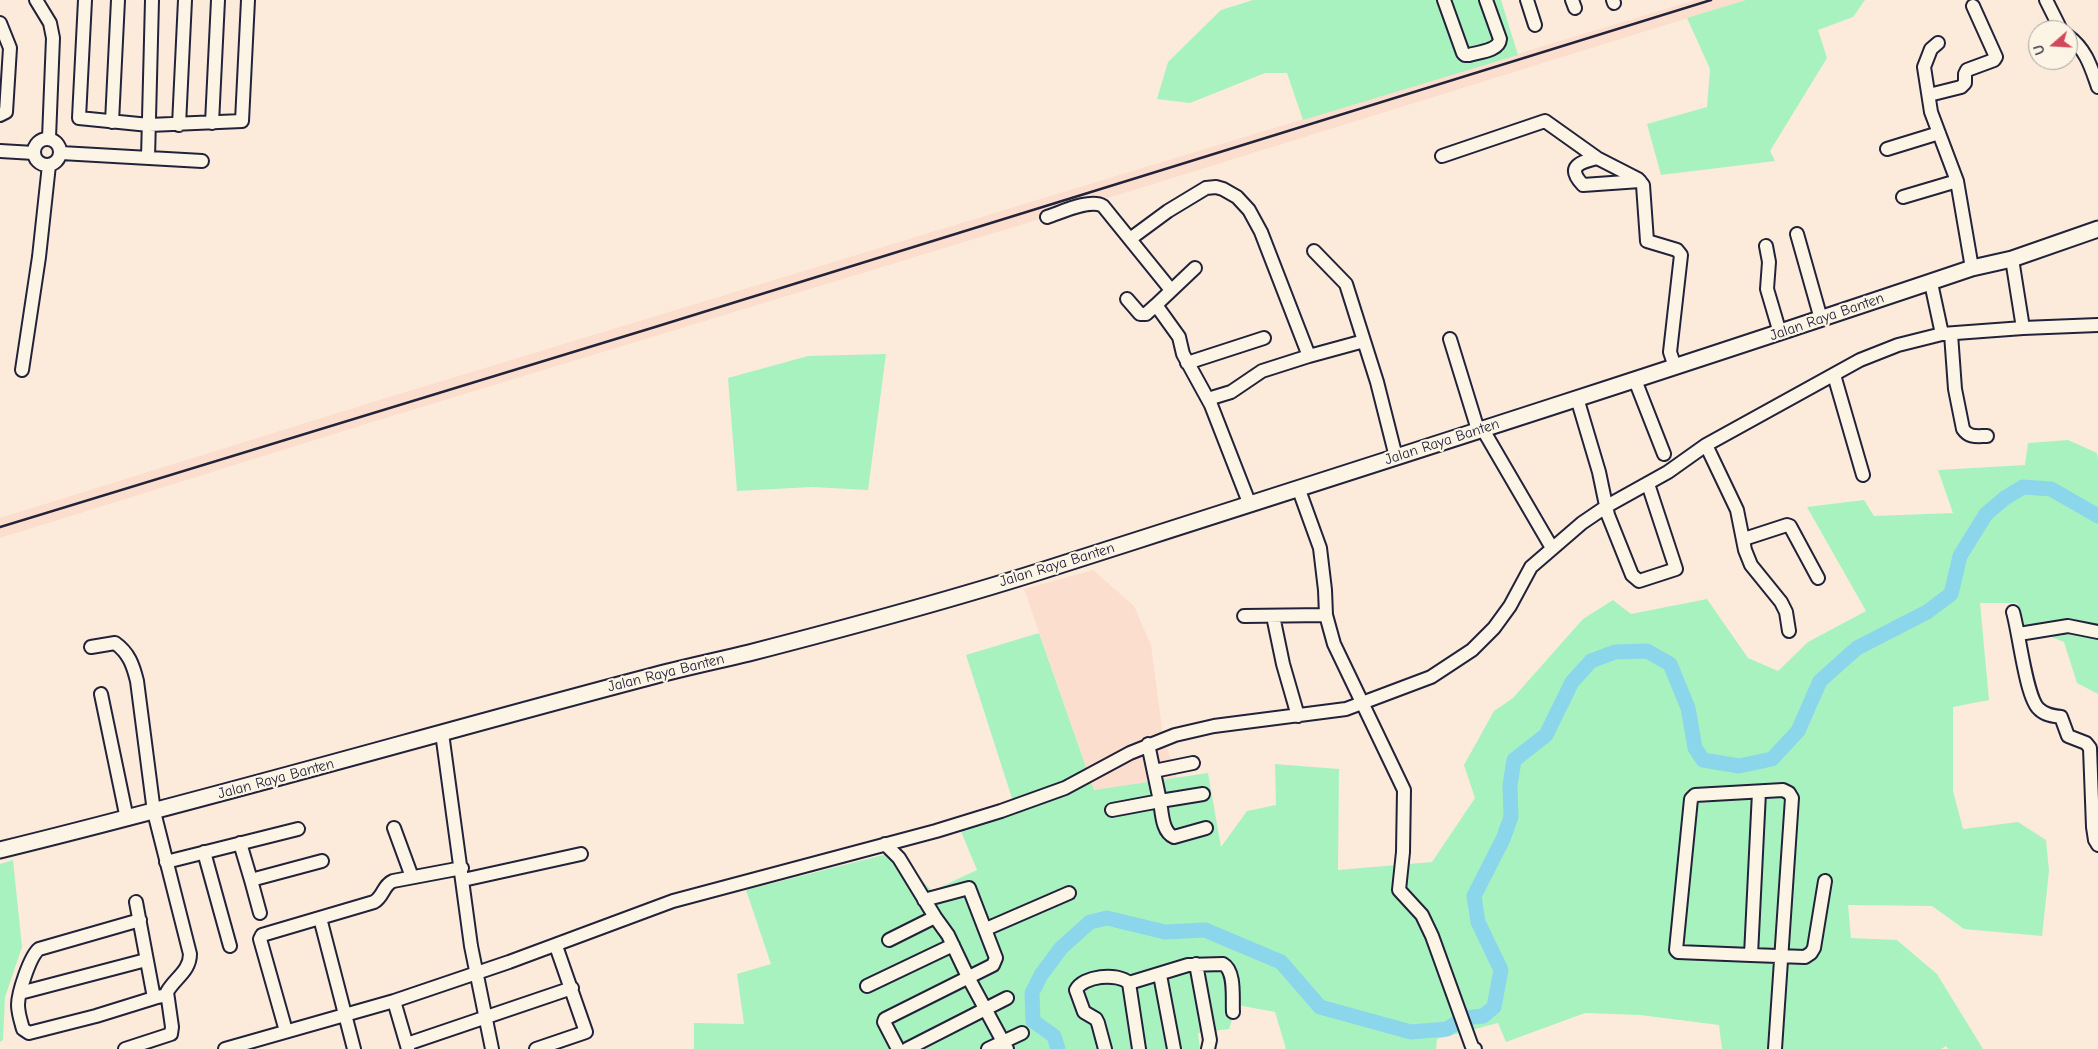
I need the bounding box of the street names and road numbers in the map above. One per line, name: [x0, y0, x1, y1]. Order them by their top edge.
street label: Jalan Raya Banten: [1768, 289, 1886, 345]
street label: Jalan Raya Banten: [1382, 415, 1502, 469]
street label: Jalan Raya Banten: [997, 539, 1117, 591]
street label: Jalan Raya Banten: [606, 650, 726, 696]
street label: Jalan Raya Banten: [216, 755, 336, 803]

